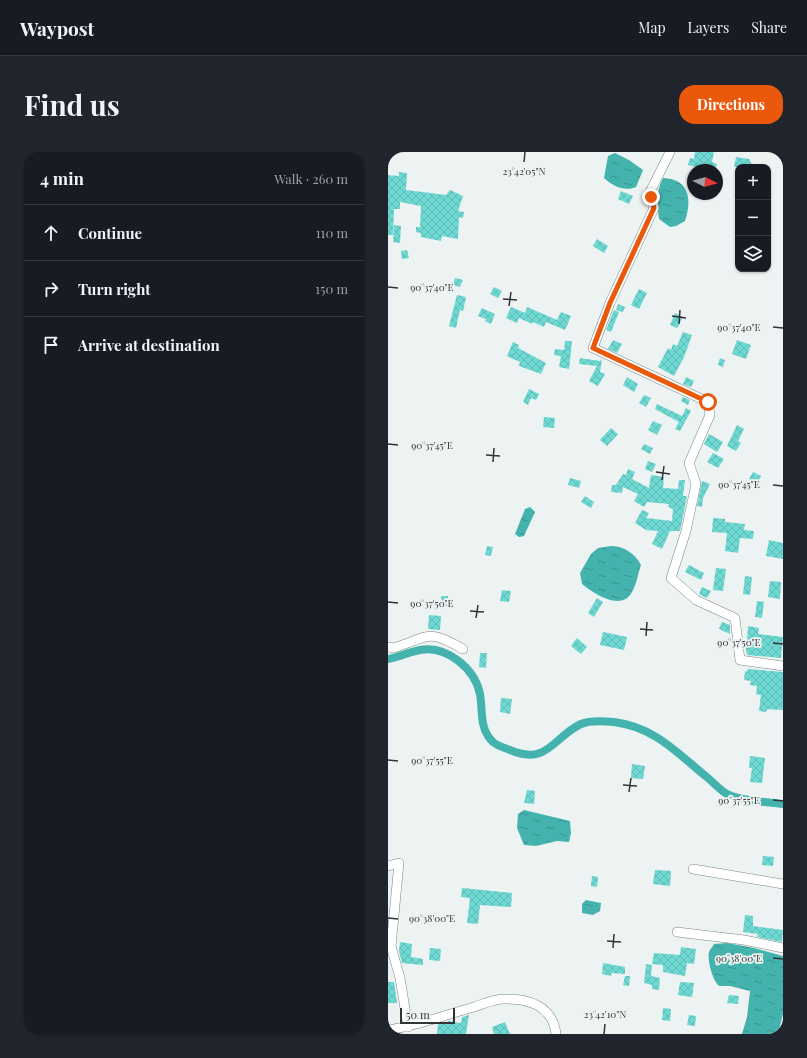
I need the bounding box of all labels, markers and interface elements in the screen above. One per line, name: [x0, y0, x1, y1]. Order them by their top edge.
text: Waypost: [20, 15, 94, 41]
text: Map: [638, 18, 666, 37]
text: Layers: [688, 18, 729, 37]
text: Share: [751, 18, 787, 37]
button: Directions: [679, 85, 783, 124]
text: Find us: [24, 86, 120, 123]
text: 23°42'05"N: [503, 164, 546, 178]
north arrow: [687, 164, 723, 200]
map controls: [735, 164, 771, 272]
button: +: [735, 164, 771, 200]
text: 4 min: [40, 167, 84, 189]
text: Walk · 260 m: [274, 170, 348, 187]
route end: [642, 188, 660, 206]
button: −: [735, 200, 771, 236]
icon: ahead: [40, 222, 62, 244]
text: Continue: [78, 223, 142, 243]
text: 110 m: [316, 224, 348, 241]
button: layers: [735, 236, 771, 272]
icon: right: [40, 278, 62, 300]
text: Turn right: [78, 279, 151, 299]
text: 150 m: [315, 280, 348, 297]
text: 90°37'40"E: [410, 280, 454, 294]
text: 90°37'40"E: [717, 320, 761, 334]
icon: arrive: [40, 334, 62, 356]
text: Arrive at destination: [78, 335, 220, 355]
route start: [699, 393, 717, 411]
text: 90°37'45"E: [411, 438, 453, 452]
text: 90°37'45"E: [718, 477, 760, 491]
text: 90°37'50"E: [410, 596, 454, 610]
text: 90°37'50"E: [717, 635, 761, 649]
text: 90°37'55"E: [411, 753, 453, 767]
text: 90°37'55"E: [718, 793, 760, 807]
text: 90°38'00"E: [409, 911, 455, 925]
text: 90°38'00"E: [716, 951, 762, 965]
scale bar: [400, 1006, 455, 1025]
text: 50 m: [406, 1007, 430, 1022]
text: 23°42'10"N: [584, 1007, 626, 1021]

